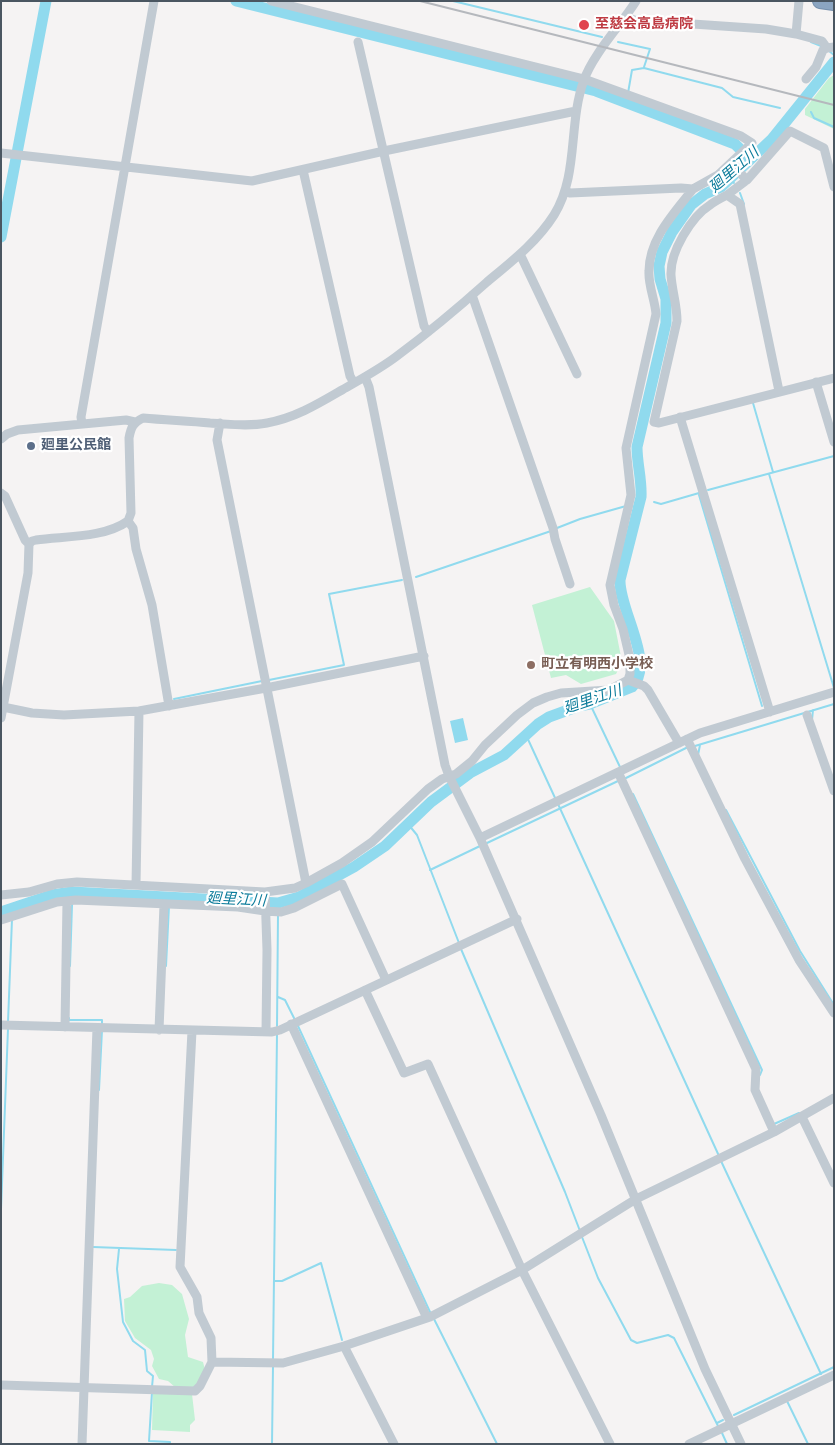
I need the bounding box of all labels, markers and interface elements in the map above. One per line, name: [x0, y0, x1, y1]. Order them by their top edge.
place label: 至慈会高島病院: [595, 17, 693, 33]
marker: 至慈会高島病院: [577, 18, 591, 32]
water label: 廻里江川: [706, 145, 764, 197]
place label: 廻里公民館: [41, 438, 111, 454]
marker: 廻里公民館: [25, 440, 37, 452]
place label: 町立有明西小学校: [541, 657, 653, 673]
marker: 町立有明西小学校: [525, 659, 537, 671]
water label: 廻里江川: [562, 683, 624, 719]
water label: 廻里江川: [206, 890, 266, 912]

